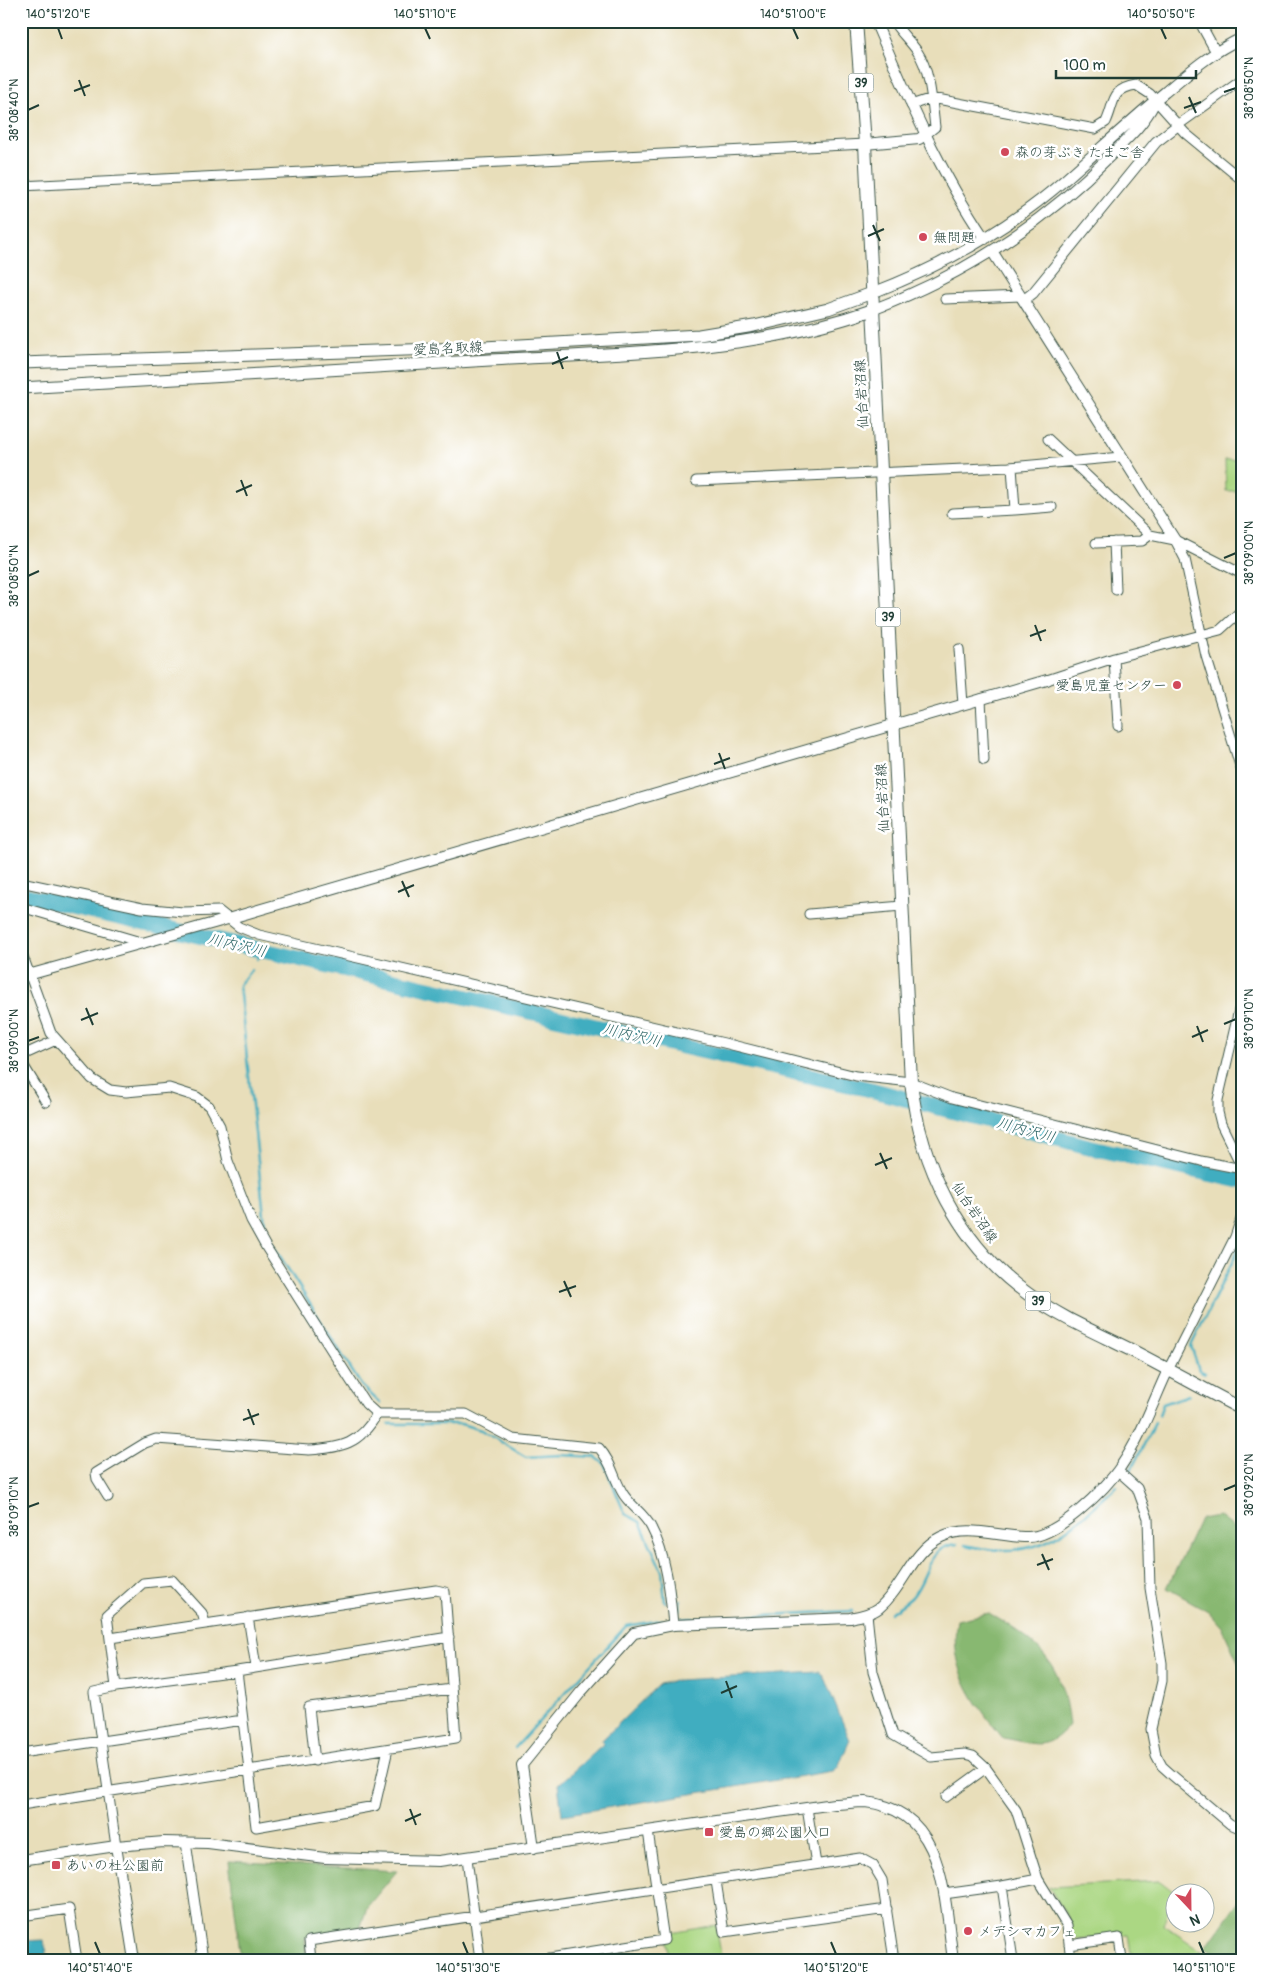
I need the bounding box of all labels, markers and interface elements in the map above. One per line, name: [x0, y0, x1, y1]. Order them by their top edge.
text: 140°51'20"E: [26, 7, 90, 22]
text: 140°51'10"E: [394, 7, 456, 22]
text: 140°51'00"E: [760, 7, 826, 22]
text: 140°50'50"E: [1127, 7, 1195, 22]
scale bar: [1056, 48, 1196, 80]
text: 100 m: [1063, 56, 1106, 75]
text: 38°08'50"N: [1242, 57, 1257, 119]
road number: 39: [848, 74, 874, 92]
text: 38°08'40"N: [7, 79, 22, 141]
place label: 森の芽ぶき たまご舎: [1015, 144, 1144, 161]
marker: 森の芽ぶき たまご舎: [999, 146, 1011, 158]
place label: 無問題: [933, 229, 975, 246]
marker: 無問題: [917, 231, 929, 243]
street label: 愛島名取線: [413, 338, 483, 359]
street label: 仙台岩沼線: [851, 359, 872, 429]
text: 38°09'00"N: [1242, 521, 1257, 585]
text: 38°08'50"N: [7, 545, 22, 607]
road number: 39: [876, 608, 900, 626]
place label: 愛島児童センター: [1056, 677, 1167, 694]
marker: 愛島児童センター: [1171, 679, 1183, 691]
street label: 仙台岩沼線: [872, 763, 893, 833]
water label: 川内沢川: [206, 929, 268, 961]
text: 38°09'10"N: [1242, 989, 1257, 1049]
text: 38°09'00"N: [7, 1009, 22, 1073]
water label: 川内沢川: [601, 1019, 663, 1051]
water label: 川内沢川: [994, 1114, 1057, 1147]
street label: 仙台岩沼線: [948, 1179, 1001, 1246]
road number: 39: [1026, 1292, 1050, 1310]
text: 38°09'20"N: [1242, 1454, 1257, 1516]
text: 38°09'10"N: [7, 1477, 22, 1537]
place label: 愛島の郷公園入口: [719, 1824, 831, 1841]
marker: 愛島の郷公園入口: [703, 1826, 715, 1838]
place label: あいの杜公園前: [66, 1857, 164, 1874]
marker: あいの杜公園前: [50, 1859, 62, 1871]
north arrow: [1166, 1884, 1216, 1934]
text: N: [1187, 1910, 1202, 1929]
place label: メデシマカフェ: [978, 1923, 1076, 1940]
marker: メデシマカフェ: [962, 1925, 974, 1937]
text: 140°51'40"E: [68, 1961, 132, 1976]
text: 140°51'30"E: [436, 1961, 500, 1976]
text: 140°51'20"E: [804, 1961, 868, 1976]
text: 140°51'10"E: [1173, 1961, 1235, 1976]

